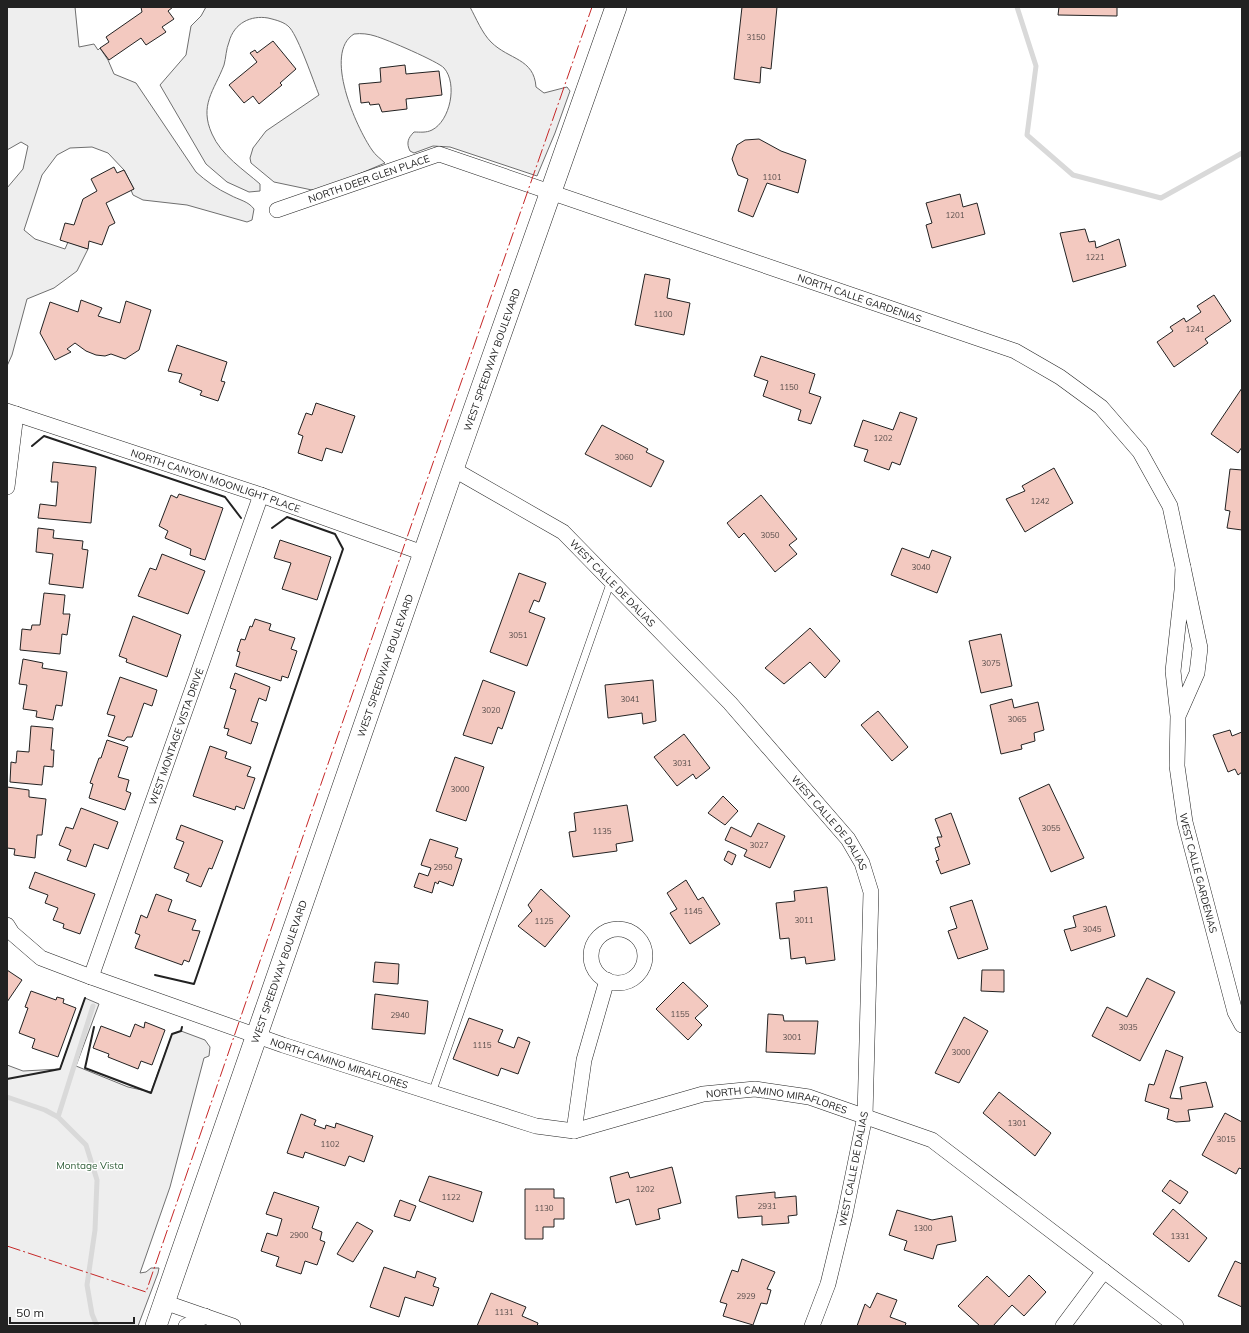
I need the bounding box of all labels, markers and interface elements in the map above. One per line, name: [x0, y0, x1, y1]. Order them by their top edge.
house number: 3150: [746, 32, 766, 42]
street label: NORTH DEER GLEN PLACE: [306, 152, 431, 206]
house number: 1101: [762, 172, 782, 182]
house number: 1201: [945, 210, 965, 220]
house number: 1221: [1085, 252, 1105, 262]
street label: NORTH CALLE GARDENIAS: [796, 271, 923, 326]
street label: WEST SPEEDWAY BOULEVARD: [461, 286, 523, 433]
house number: 1100: [653, 309, 673, 319]
house number: 1241: [1185, 324, 1205, 334]
house number: 1150: [779, 382, 799, 392]
house number: 1202: [873, 433, 893, 443]
street label: NORTH CANYON MOONLIGHT PLACE: [129, 446, 302, 516]
house number: 3060: [614, 452, 634, 462]
house number: 1242: [1030, 496, 1050, 506]
house number: 3050: [760, 530, 780, 540]
street label: WEST CALLE DE DALIAS: [567, 537, 658, 630]
house number: 3040: [911, 562, 931, 572]
street label: WEST SPEEDWAY BOULEVARD: [355, 592, 416, 739]
house number: 3051: [508, 630, 528, 640]
house number: 3075: [981, 658, 1001, 668]
street label: WEST MONTAGE VISTA DRIVE: [146, 666, 207, 807]
house number: 3041: [620, 694, 640, 704]
house number: 3020: [481, 705, 501, 715]
house number: 3065: [1007, 714, 1027, 724]
house number: 3031: [672, 758, 692, 768]
street label: WEST CALLE DE DALIAS: [789, 773, 870, 872]
house number: 3000: [450, 784, 470, 794]
street label: WEST CALLE GARDENIAS: [1177, 812, 1220, 935]
house number: 3055: [1041, 823, 1061, 833]
house number: 1135: [592, 826, 612, 836]
house number: 3027: [749, 840, 769, 850]
house number: 2950: [433, 862, 453, 872]
street label: WEST SPEEDWAY BOULEVARD: [248, 898, 310, 1045]
house number: 1145: [683, 906, 703, 916]
house number: 3011: [794, 915, 814, 925]
house number: 1125: [534, 916, 554, 926]
house number: 3045: [1082, 924, 1102, 934]
house number: 1155: [670, 1009, 690, 1019]
house number: 2940: [390, 1010, 410, 1020]
house number: 3035: [1118, 1022, 1138, 1032]
house number: 3001: [782, 1032, 802, 1042]
street label: NORTH CAMINO MIRAFLORES: [268, 1035, 410, 1092]
house number: 1115: [472, 1040, 492, 1050]
house number: 3000: [951, 1047, 971, 1057]
street label: NORTH CAMINO MIRAFLORES: [705, 1083, 849, 1117]
street label: WEST CALLE DE DALIAS: [836, 1110, 871, 1228]
house number: 1301: [1007, 1118, 1027, 1128]
house number: 3015: [1216, 1134, 1236, 1144]
house number: 1102: [320, 1139, 340, 1149]
park label: Montage Vista: [56, 1159, 124, 1172]
house number: 1202: [635, 1184, 655, 1194]
house number: 1122: [441, 1192, 461, 1202]
house number: 2931: [757, 1201, 777, 1211]
house number: 1130: [534, 1203, 554, 1213]
house number: 1300: [913, 1223, 933, 1233]
house number: 2900: [289, 1230, 309, 1240]
house number: 1331: [1170, 1231, 1190, 1241]
house number: 2929: [736, 1291, 756, 1301]
scale bar: [10, 1299, 134, 1325]
text: 50 m: [16, 1305, 44, 1320]
house number: 1131: [494, 1307, 514, 1317]

